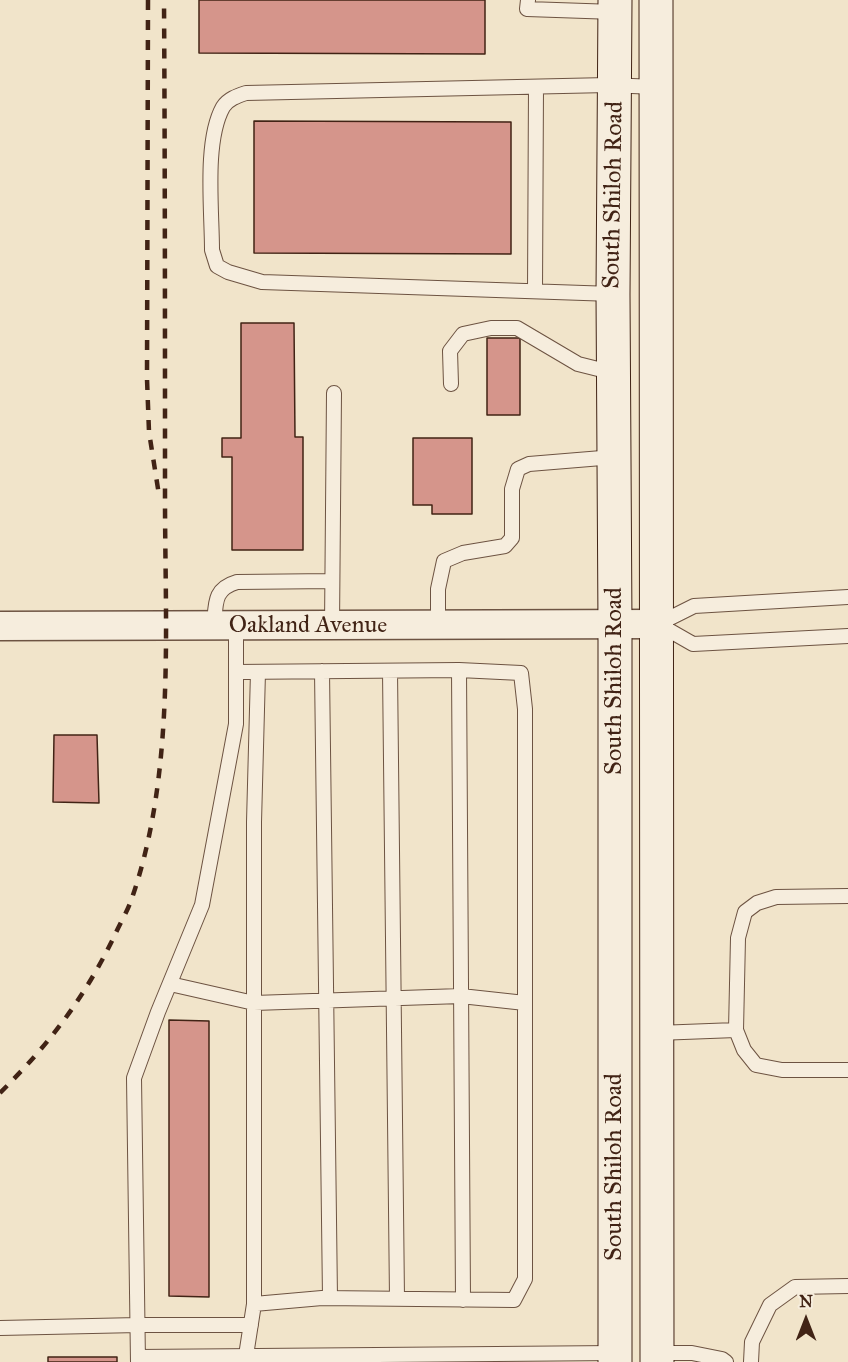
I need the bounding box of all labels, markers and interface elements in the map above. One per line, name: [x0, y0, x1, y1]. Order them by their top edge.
street label: South Shiloh Road: [598, 101, 630, 289]
street label: South Shiloh Road: [601, 587, 629, 775]
street label: Oakland Avenue: [229, 612, 387, 640]
street label: South Shiloh Road: [601, 1073, 629, 1261]
north arrow: [776, 1290, 836, 1350]
text: N: [799, 1292, 813, 1311]

